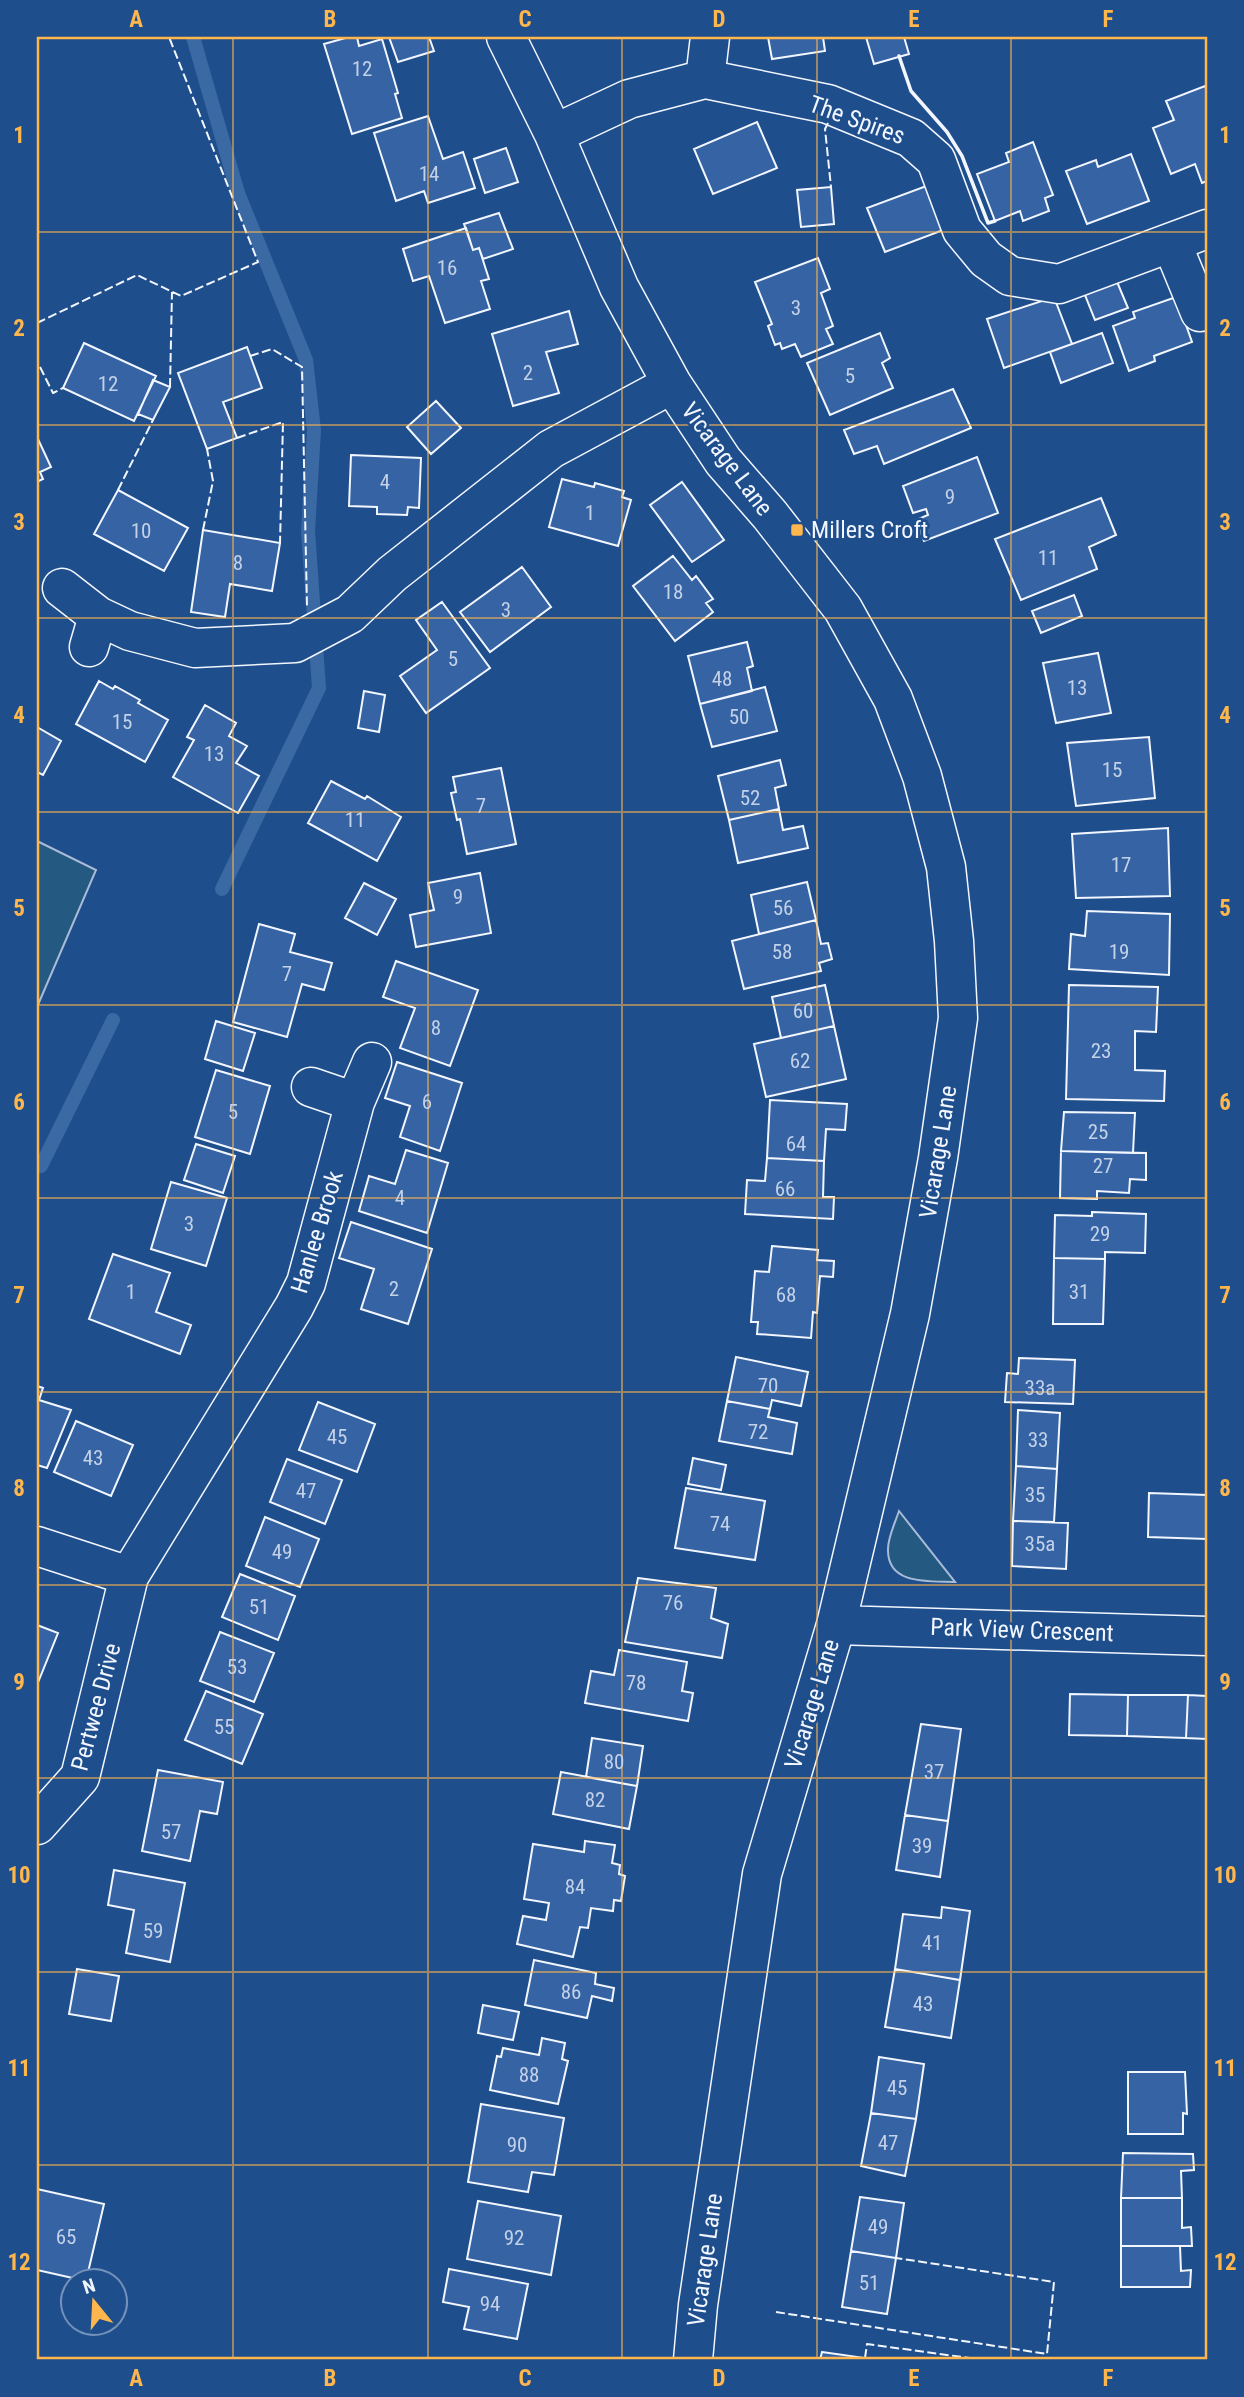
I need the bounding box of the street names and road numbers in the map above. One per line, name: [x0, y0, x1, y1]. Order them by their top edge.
street label: The Spires: [805, 90, 909, 150]
street label: Vicarage Lane: [675, 397, 779, 521]
street label: Vicarage Lane: [914, 1084, 962, 1220]
street label: Hanlee Brook: [285, 1167, 349, 1297]
street label: Park View Crescent: [930, 1613, 1114, 1647]
street label: Vicarage Lane: [779, 1636, 845, 1772]
street label: Pertwee Drive: [66, 1640, 126, 1774]
street label: Vicarage Lane: [682, 2192, 728, 2328]

